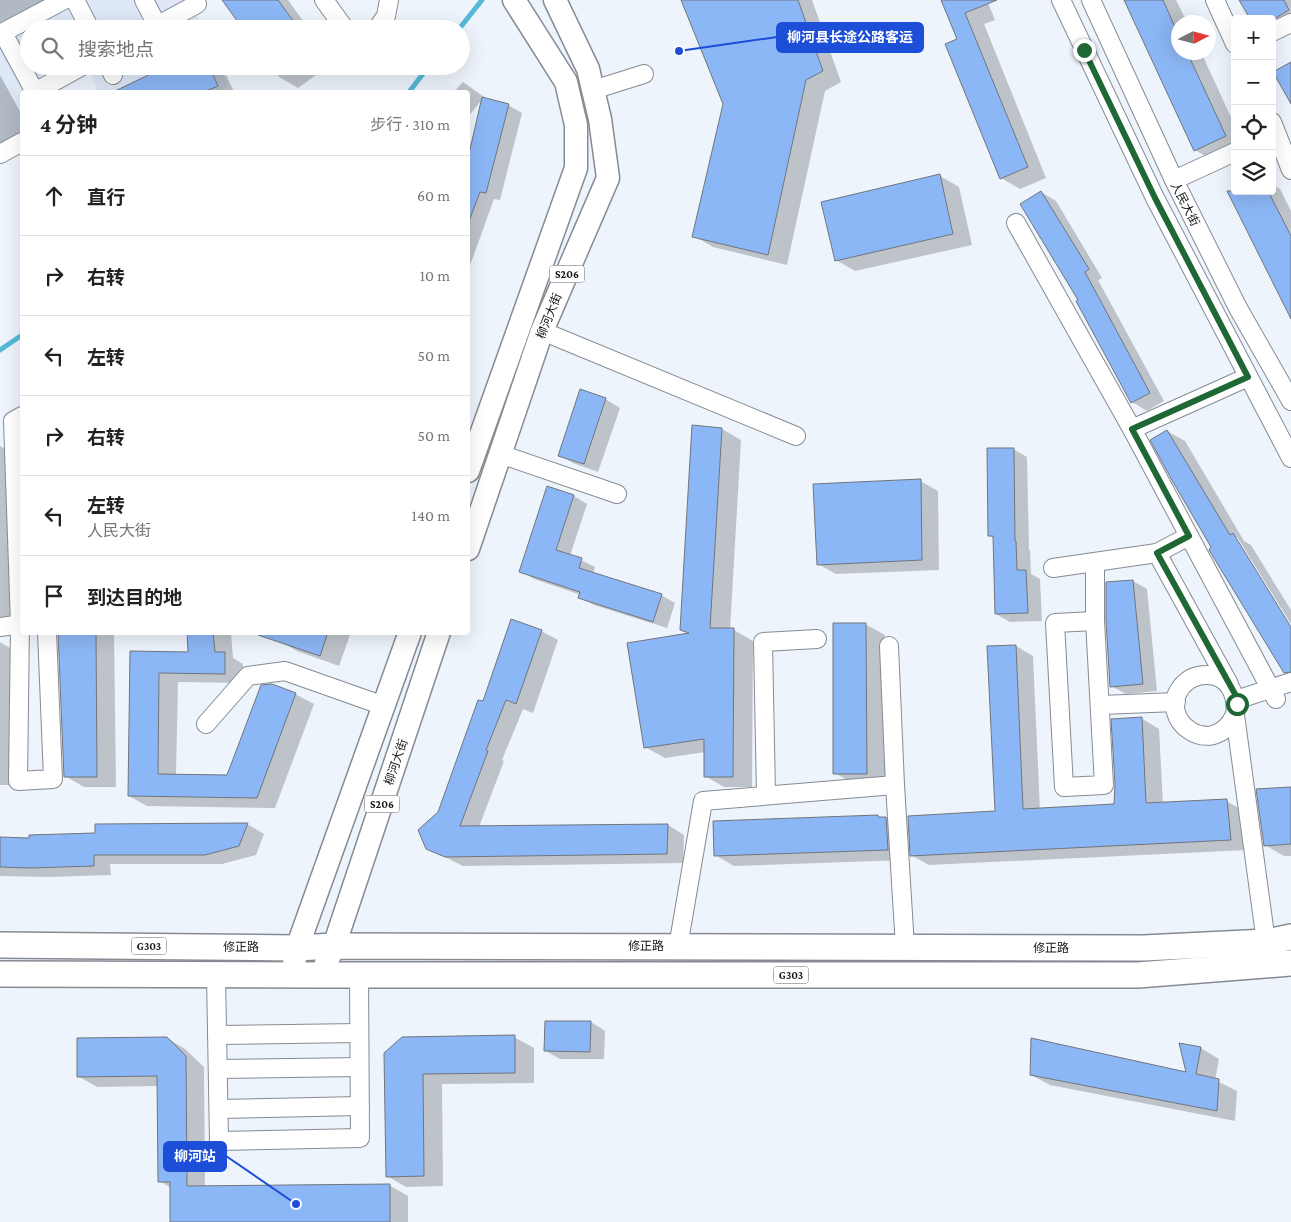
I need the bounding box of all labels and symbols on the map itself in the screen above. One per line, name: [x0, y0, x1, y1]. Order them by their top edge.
north arrow: [1171, 15, 1216, 60]
callout: 柳河县长途公路客运: [777, 23, 923, 52]
text: 柳河县长途公路客运: [787, 29, 913, 45]
route end: [1073, 39, 1096, 62]
street label: 人民大街: [1168, 179, 1202, 229]
road number: S206: [550, 266, 584, 282]
street label: 柳河大街: [534, 291, 564, 341]
route start: [1226, 693, 1249, 716]
street label: 柳河大街: [382, 737, 410, 787]
road number: S206: [364, 796, 400, 812]
road number: G303: [132, 938, 166, 954]
street label: 修正路: [628, 939, 664, 953]
street label: 修正路: [223, 940, 259, 954]
street label: 修正路: [1033, 941, 1069, 955]
road number: G303: [774, 966, 808, 984]
callout: 柳河站: [164, 1142, 226, 1171]
text: 柳河站: [174, 1148, 216, 1164]

